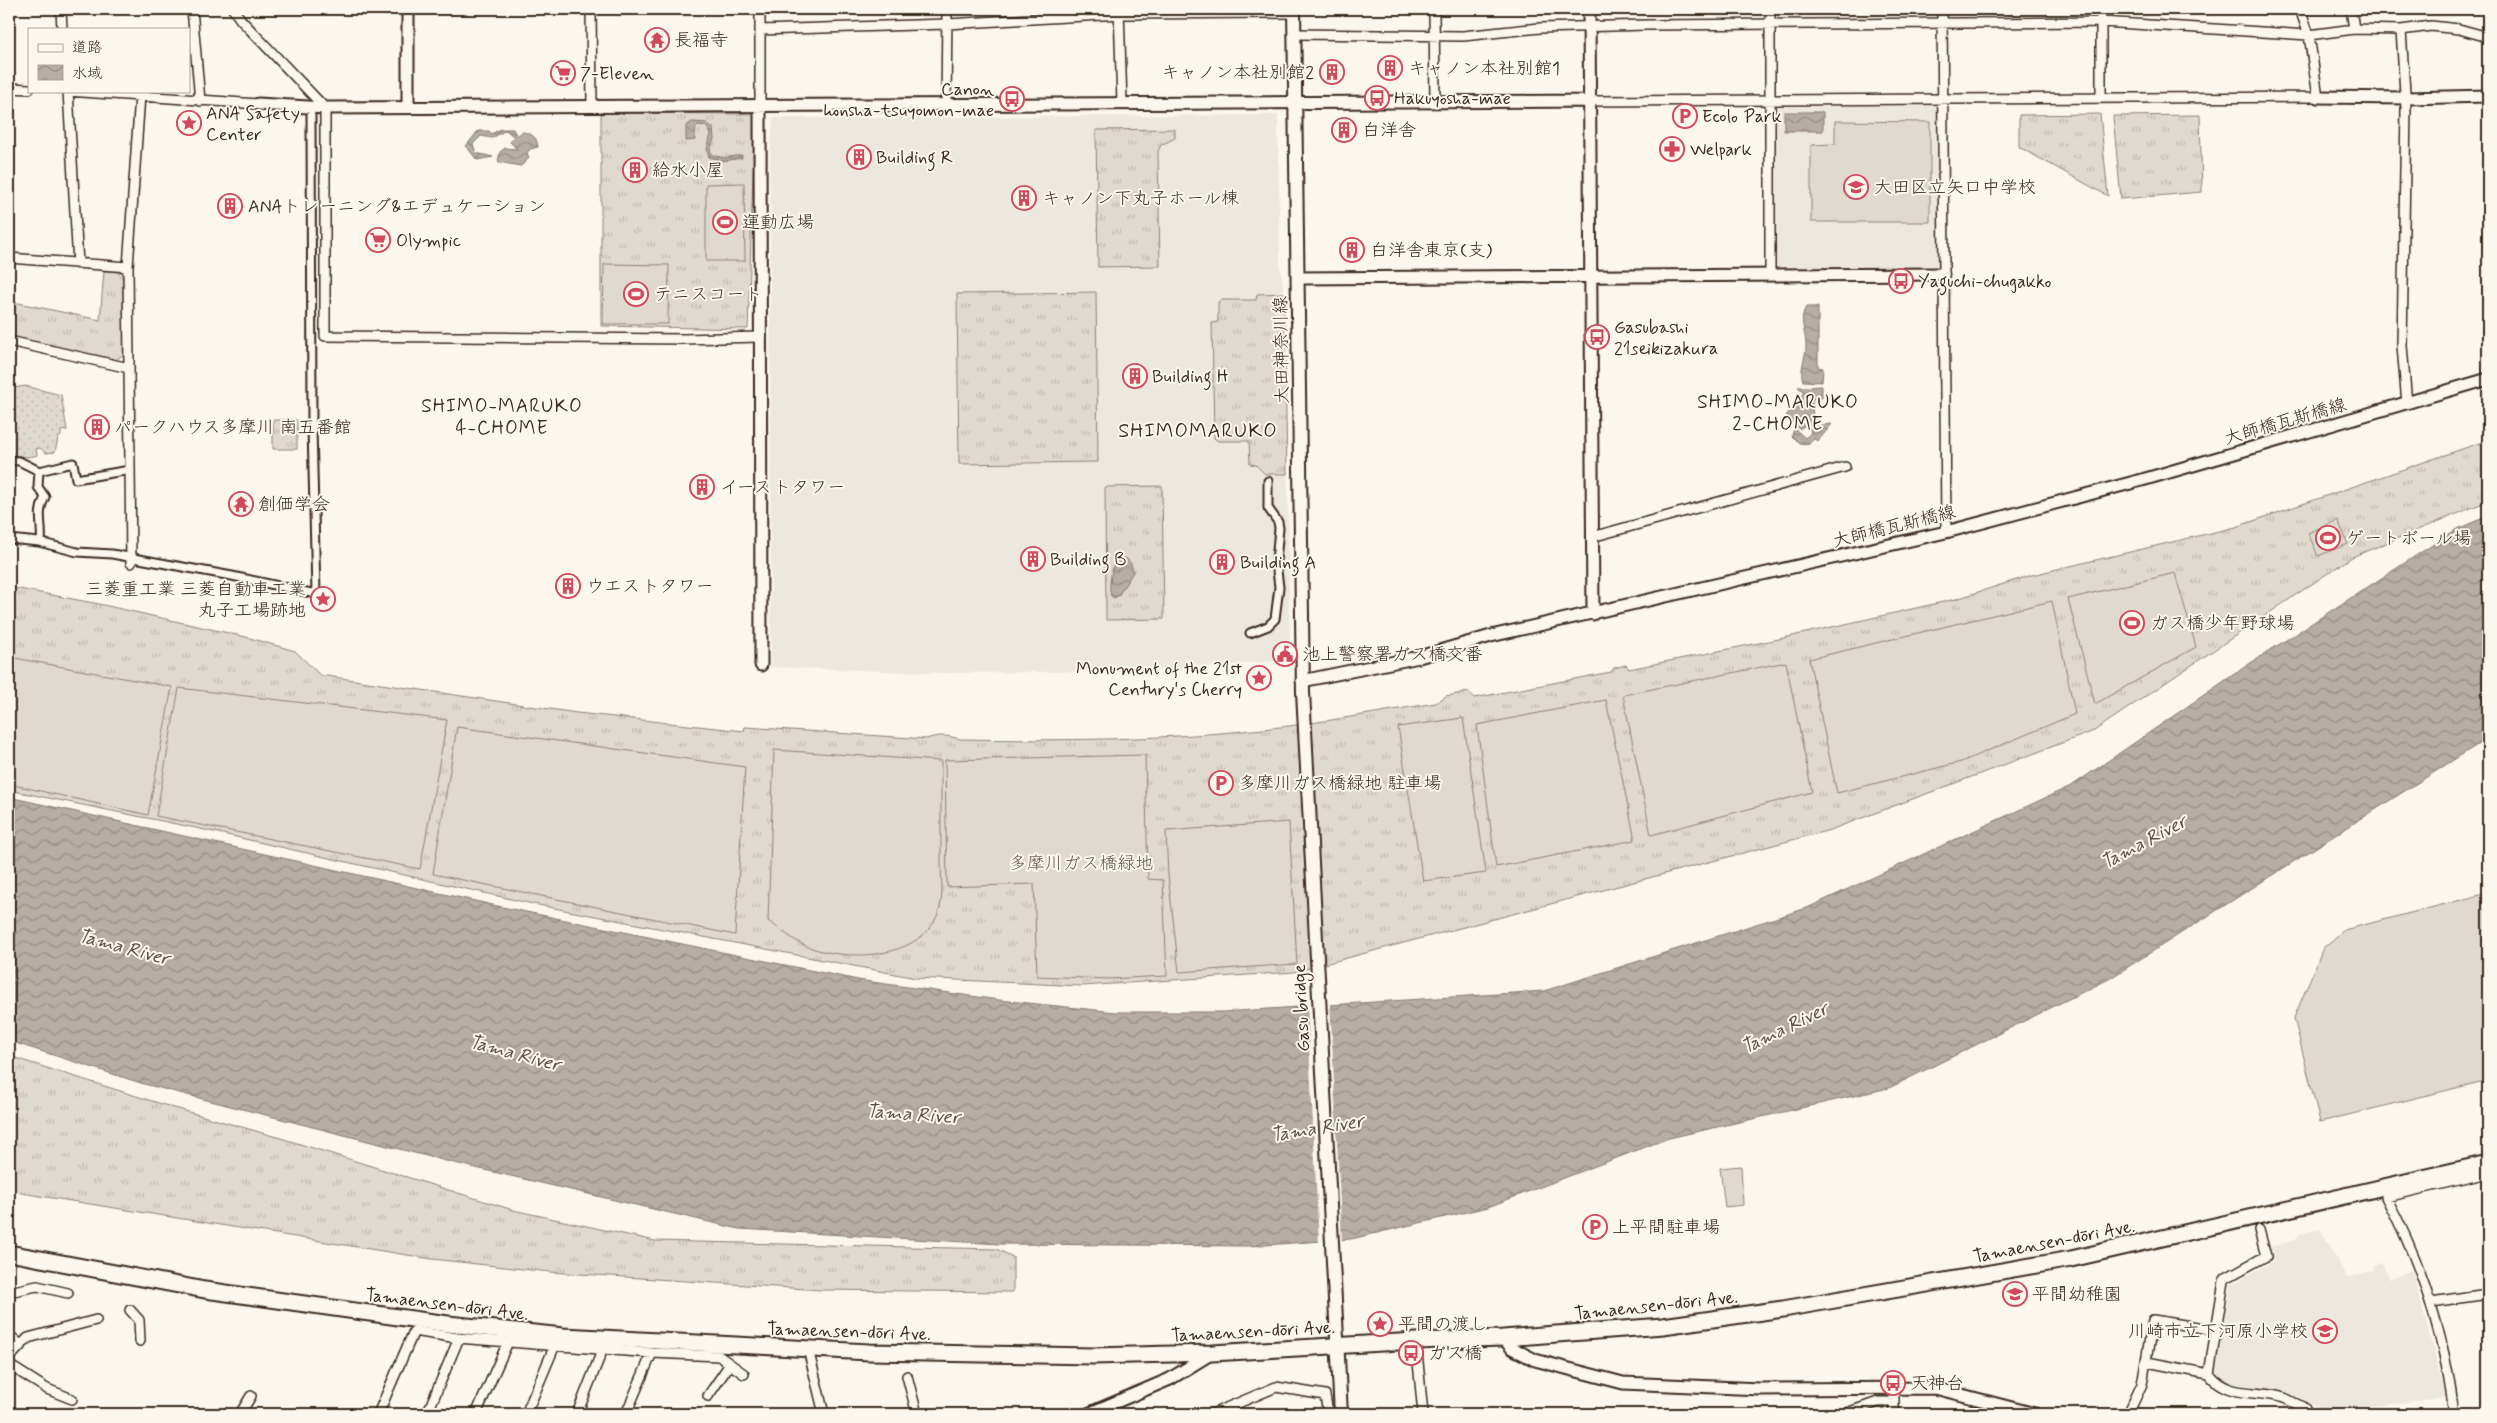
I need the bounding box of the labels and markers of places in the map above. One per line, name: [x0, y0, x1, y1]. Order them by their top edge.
temple icon: 長福寺: [644, 27, 670, 53]
place label: 長福寺: [674, 29, 728, 53]
building icon: キャノン本社別館1: [1377, 55, 1403, 81]
place label: キャノン本社別館1: [1408, 57, 1560, 81]
building icon: キャノン本社別館2: [1319, 59, 1345, 85]
supermarket icon: 7-Eleven: [550, 60, 576, 86]
place label: キャノン本社別館2: [1161, 61, 1314, 85]
place label: 7-Eleven: [580, 62, 654, 86]
place label: Canon honsha-tsuyomon-mae: [824, 78, 994, 123]
bus stop icon: Hakuyosha-mae: [1364, 85, 1390, 111]
bus stop icon: Canon honsha-tsuyomon-mae: [999, 86, 1025, 112]
place label: Hakuyosha-mae: [1394, 87, 1511, 111]
place label: ANA Safety Center: [206, 102, 300, 147]
parking icon: Ecolo Park: [1672, 103, 1698, 129]
place label: Ecolo Park: [1702, 105, 1782, 129]
place icon: ANA Safety Center: [176, 110, 202, 136]
building icon: 白洋舎: [1331, 117, 1357, 143]
place label: 白洋舎: [1362, 119, 1416, 143]
pharmacy icon: Welpark: [1659, 136, 1685, 162]
place label: Welpark: [1690, 138, 1752, 162]
building icon: Building R: [846, 144, 872, 170]
place label: Building R: [876, 146, 954, 172]
building icon: 給水小屋: [622, 157, 648, 183]
place label: 給水小屋: [652, 159, 724, 183]
school or university icon: 大田区立矢口中学校: [1843, 174, 1869, 200]
place label: 大田区立矢口中学校: [1874, 176, 2036, 200]
building icon: キャノン下丸子ホール棟: [1011, 185, 1037, 211]
place label: キャノン下丸子ホール棟: [1042, 187, 1239, 211]
building icon: ANAトレーニング&エデュケーション: [217, 193, 243, 219]
place label: ANAトレーニング&エデュケーション: [248, 195, 546, 219]
sports icon: 運動広場: [712, 209, 738, 235]
place label: 運動広場: [742, 211, 814, 235]
supermarket icon: Olympic: [365, 227, 391, 253]
place label: Olympic: [396, 229, 461, 253]
building icon: 白洋舎東京(支): [1339, 237, 1365, 263]
place label: 白洋舎東京(支): [1370, 239, 1493, 263]
bus stop icon: Yaguchi-chugakko: [1888, 268, 1914, 294]
place label: Yaguchi-chugakko: [1918, 270, 2051, 296]
sports icon: テニスコート: [623, 281, 649, 307]
place label: テニスコート: [654, 283, 762, 307]
place label: Gasubashi 21seikizakura: [1614, 316, 1718, 361]
bus stop icon: Gasubashi 21seikizakura: [1584, 324, 1610, 350]
building icon: Building H: [1122, 363, 1148, 389]
place label: Building H: [1152, 365, 1229, 391]
building icon: パークハウス多摩川 南五番館: [84, 414, 110, 440]
place label: パークハウス多摩川 南五番館: [114, 416, 351, 440]
building icon: イーストタワー: [689, 474, 715, 500]
place label: イーストタワー: [720, 476, 845, 500]
temple icon: 創価学会: [228, 491, 254, 517]
place label: 創価学会: [258, 493, 330, 517]
sports icon: ゲートボール場: [2315, 525, 2341, 551]
place label: ゲートボール場: [2346, 527, 2471, 551]
building icon: Building B: [1020, 546, 1046, 572]
place label: Building B: [1050, 548, 1127, 574]
building icon: Building A: [1209, 549, 1235, 575]
place label: Building A: [1240, 551, 1316, 577]
building icon: ウエストタワー: [555, 573, 581, 599]
place label: ウエストタワー: [586, 575, 713, 599]
place label: 三菱重工業 三菱自動車工業 丸子工場跡地: [85, 578, 306, 623]
place icon: 三菱重工業 三菱自動車工業 丸子工場跡地: [310, 586, 336, 612]
sports icon: ガス橋少年野球場: [2119, 610, 2145, 636]
place label: ガス橋少年野球場: [2150, 612, 2294, 636]
public building icon: 池上警察署ガス橋交番: [1272, 641, 1298, 667]
place label: 池上警察署ガス橋交番: [1302, 643, 1482, 667]
place label: Monument of the 21st Century's Cherry: [1076, 657, 1243, 702]
place icon: Monument of the 21st Century's Cherry: [1246, 665, 1272, 691]
parking icon: 多摩川ガス橋緑地 駐車場: [1208, 770, 1234, 796]
place label: 多摩川ガス橋緑地 駐車場: [1238, 772, 1441, 796]
parking icon: 上平間駐車場: [1582, 1214, 1608, 1240]
place label: 上平間駐車場: [1612, 1216, 1720, 1240]
school or university icon: 平間幼稚園: [2002, 1281, 2028, 1307]
place label: 平間幼稚園: [2032, 1283, 2122, 1307]
place icon: 平間の渡し: [1367, 1311, 1393, 1337]
place label: 平間の渡し: [1398, 1313, 1488, 1337]
school or university icon: 川崎市立下河原小学校: [2312, 1318, 2338, 1344]
place label: 川崎市立下河原小学校: [2128, 1320, 2308, 1344]
bus stop icon: ガス橋: [1398, 1340, 1424, 1366]
place label: ガス橋: [1428, 1342, 1482, 1366]
bus stop icon: 天神台: [1880, 1370, 1906, 1396]
place label: 天神台: [1910, 1372, 1964, 1396]

